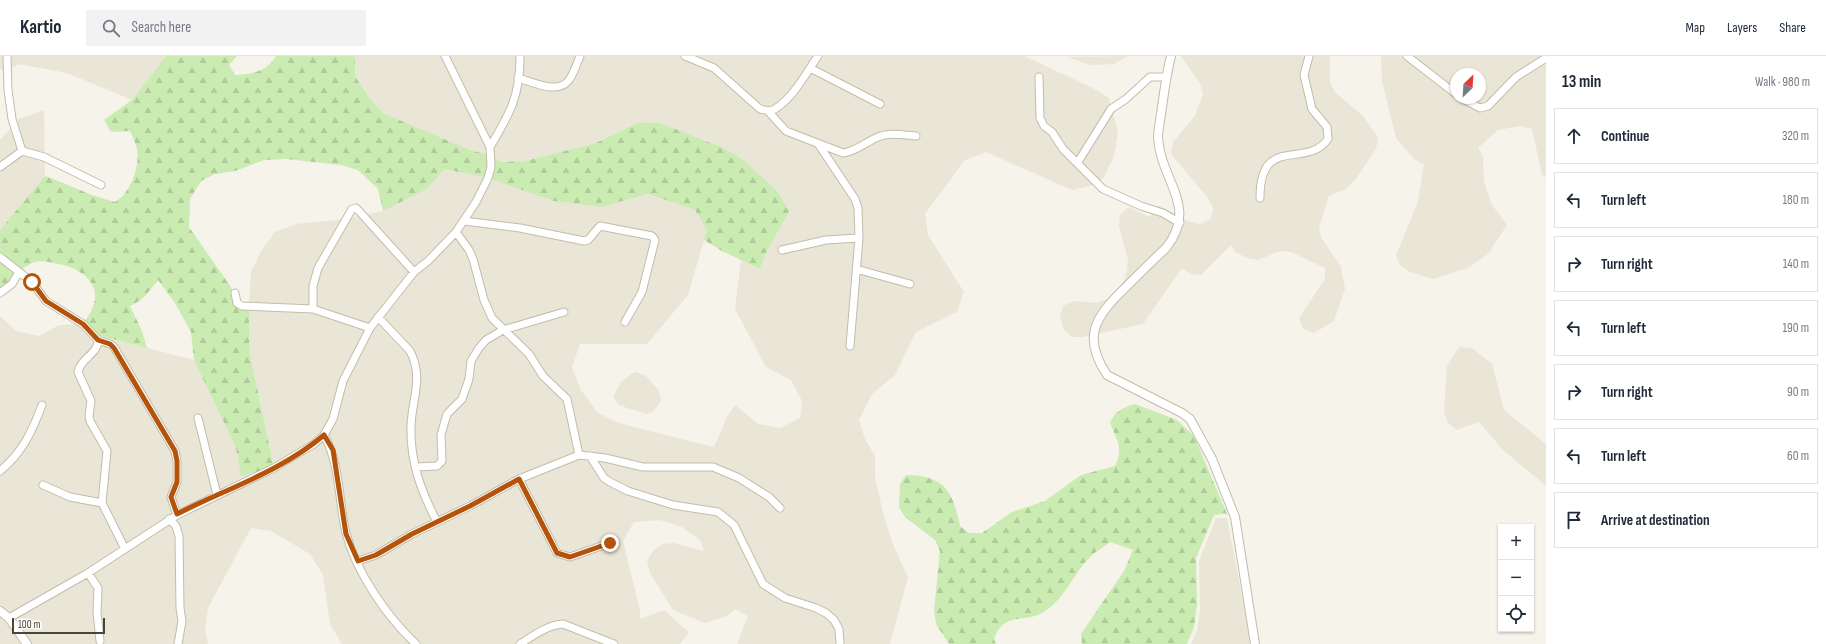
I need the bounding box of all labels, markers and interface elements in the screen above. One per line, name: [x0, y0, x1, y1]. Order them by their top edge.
search box: [86, 10, 366, 46]
text: Kartio: [20, 16, 62, 39]
icon: search: [100, 17, 122, 39]
text: Search here: [132, 18, 191, 37]
text: Map: [1685, 19, 1705, 36]
text: Layers: [1727, 19, 1757, 36]
text: Share: [1779, 19, 1806, 36]
north arrow: [1450, 68, 1486, 104]
text: 13 min: [1562, 72, 1601, 92]
text: Walk · 980 m: [1755, 74, 1810, 90]
icon: ahead: [1563, 125, 1585, 147]
text: Continue: [1601, 127, 1650, 146]
text: 320 m: [1782, 128, 1809, 144]
icon: left: [1563, 189, 1585, 211]
text: Turn left: [1601, 191, 1646, 210]
text: 180 m: [1783, 192, 1809, 208]
icon: right: [1563, 253, 1585, 275]
text: Turn right: [1601, 255, 1653, 274]
text: 140 m: [1783, 256, 1809, 272]
route start: [23, 273, 41, 291]
icon: left: [1563, 317, 1585, 339]
text: Turn left: [1601, 319, 1646, 338]
text: 190 m: [1782, 320, 1809, 336]
icon: right: [1563, 381, 1585, 403]
text: Turn right: [1601, 383, 1653, 402]
text: 90 m: [1787, 384, 1809, 400]
icon: left: [1563, 445, 1585, 467]
text: Turn left: [1601, 447, 1646, 466]
text: 60 m: [1787, 448, 1809, 464]
icon: arrive: [1563, 509, 1585, 531]
text: Arrive at destination: [1601, 511, 1710, 530]
map controls: [1498, 524, 1534, 632]
button: +: [1498, 524, 1534, 560]
route end: [601, 534, 619, 552]
button: −: [1498, 560, 1534, 596]
button: locate: [1498, 596, 1534, 632]
scale bar: [12, 616, 105, 635]
text: 100 m: [18, 618, 40, 631]

